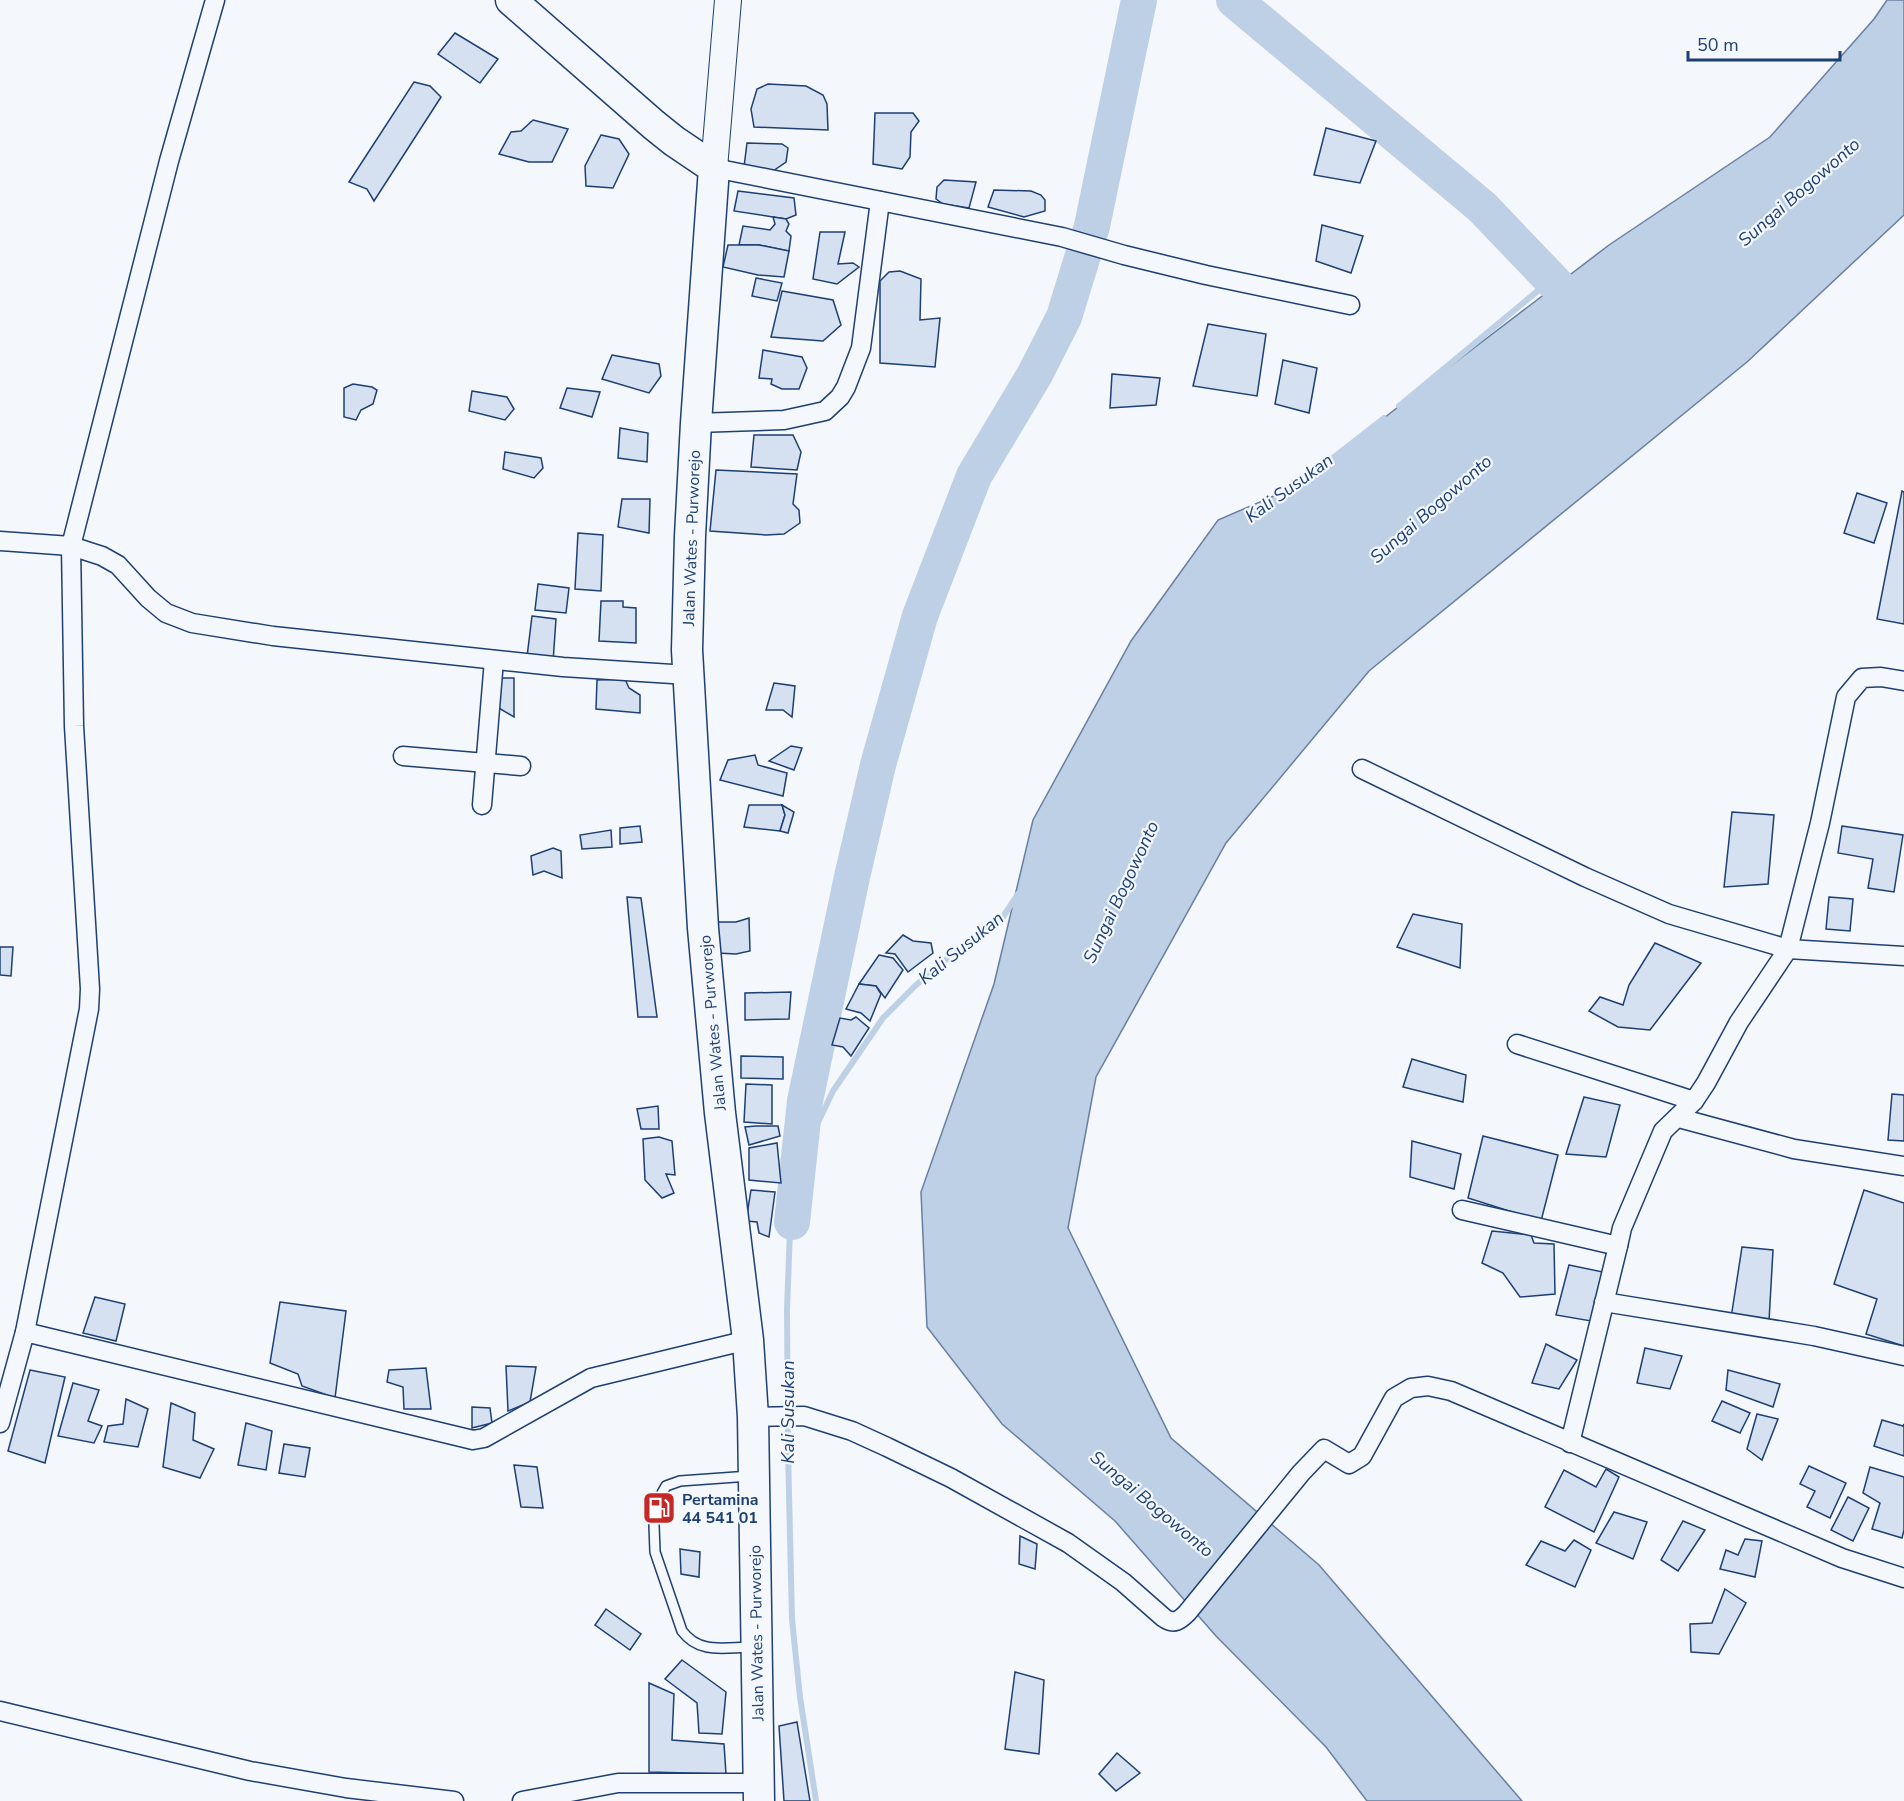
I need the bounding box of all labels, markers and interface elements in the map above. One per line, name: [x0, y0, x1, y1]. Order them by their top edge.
scale bar: [1688, 24, 1840, 62]
text: 50 m: [1697, 33, 1739, 57]
water label: Sungai Bogowonto: [1733, 132, 1865, 252]
water label: Kali Susukan: [1240, 448, 1338, 528]
street label: Jalan Wates - Purworejo: [678, 449, 706, 627]
water label: Sungai Bogowonto: [1365, 449, 1497, 569]
water label: Sungai Bogowonto: [1078, 817, 1164, 967]
water label: Kali Susukan: [913, 906, 1009, 990]
street label: Jalan Wates - Purworejo: [694, 934, 732, 1113]
water label: Kali Susukan: [776, 1360, 800, 1464]
water label: Sungai Bogowonto: [1085, 1445, 1219, 1563]
place label: Pertamina 44 541 01: [682, 1489, 759, 1529]
fuel station icon: Pertamina 44 541 01: [641, 1490, 677, 1526]
street label: Jalan Wates - Purworejo: [744, 1545, 770, 1722]

